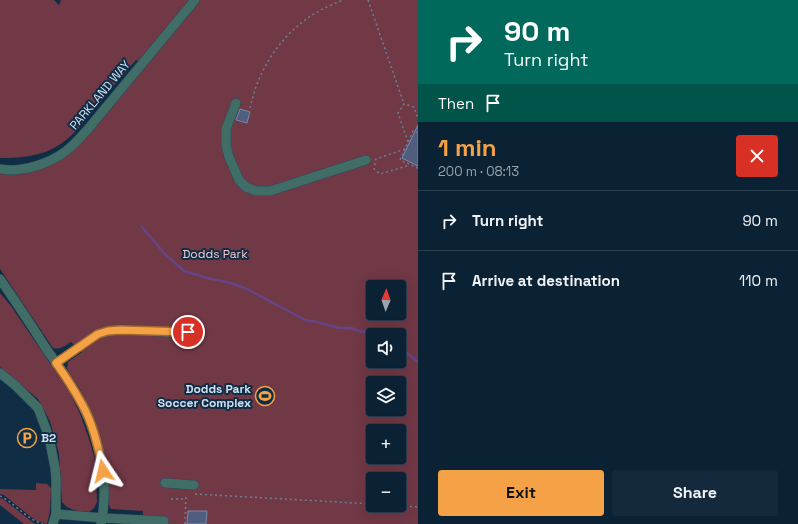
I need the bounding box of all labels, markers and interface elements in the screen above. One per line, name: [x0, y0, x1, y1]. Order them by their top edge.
text: 90 m: [504, 13, 570, 49]
icon: right: [438, 16, 490, 68]
text: Turn right: [504, 48, 588, 71]
street label: PARKLAND WAY: [66, 56, 134, 133]
icon: arrive: [482, 92, 504, 114]
text: Then: [438, 94, 474, 113]
text: 1 min: [438, 132, 497, 163]
button: close: [736, 135, 778, 177]
text: 200 m · 08:13: [438, 163, 519, 180]
icon: right: [438, 210, 460, 232]
text: Turn right: [472, 211, 543, 230]
text: 90 m: [742, 211, 778, 230]
park label: Dodds Park: [182, 246, 248, 262]
icon: arrive: [438, 270, 460, 292]
text: Arrive at destination: [472, 271, 620, 290]
text: 110 m: [739, 271, 778, 290]
north arrow: [366, 280, 406, 320]
map controls: [366, 280, 406, 512]
pin: [171, 315, 205, 349]
icon: arrive: [177, 321, 199, 343]
button: sound: [366, 328, 406, 368]
button: layers: [366, 376, 406, 416]
place label: Dodds Park Soccer Complex: [158, 381, 251, 411]
sports icon: Dodds Park Soccer Complex: [254, 385, 276, 407]
button: +: [366, 424, 406, 464]
parking icon: B2: [16, 427, 38, 449]
place label: B2: [41, 430, 56, 446]
position arrow: [82, 450, 124, 492]
button: Exit: [438, 470, 604, 516]
button: Share: [612, 470, 778, 516]
button: −: [366, 472, 406, 512]

